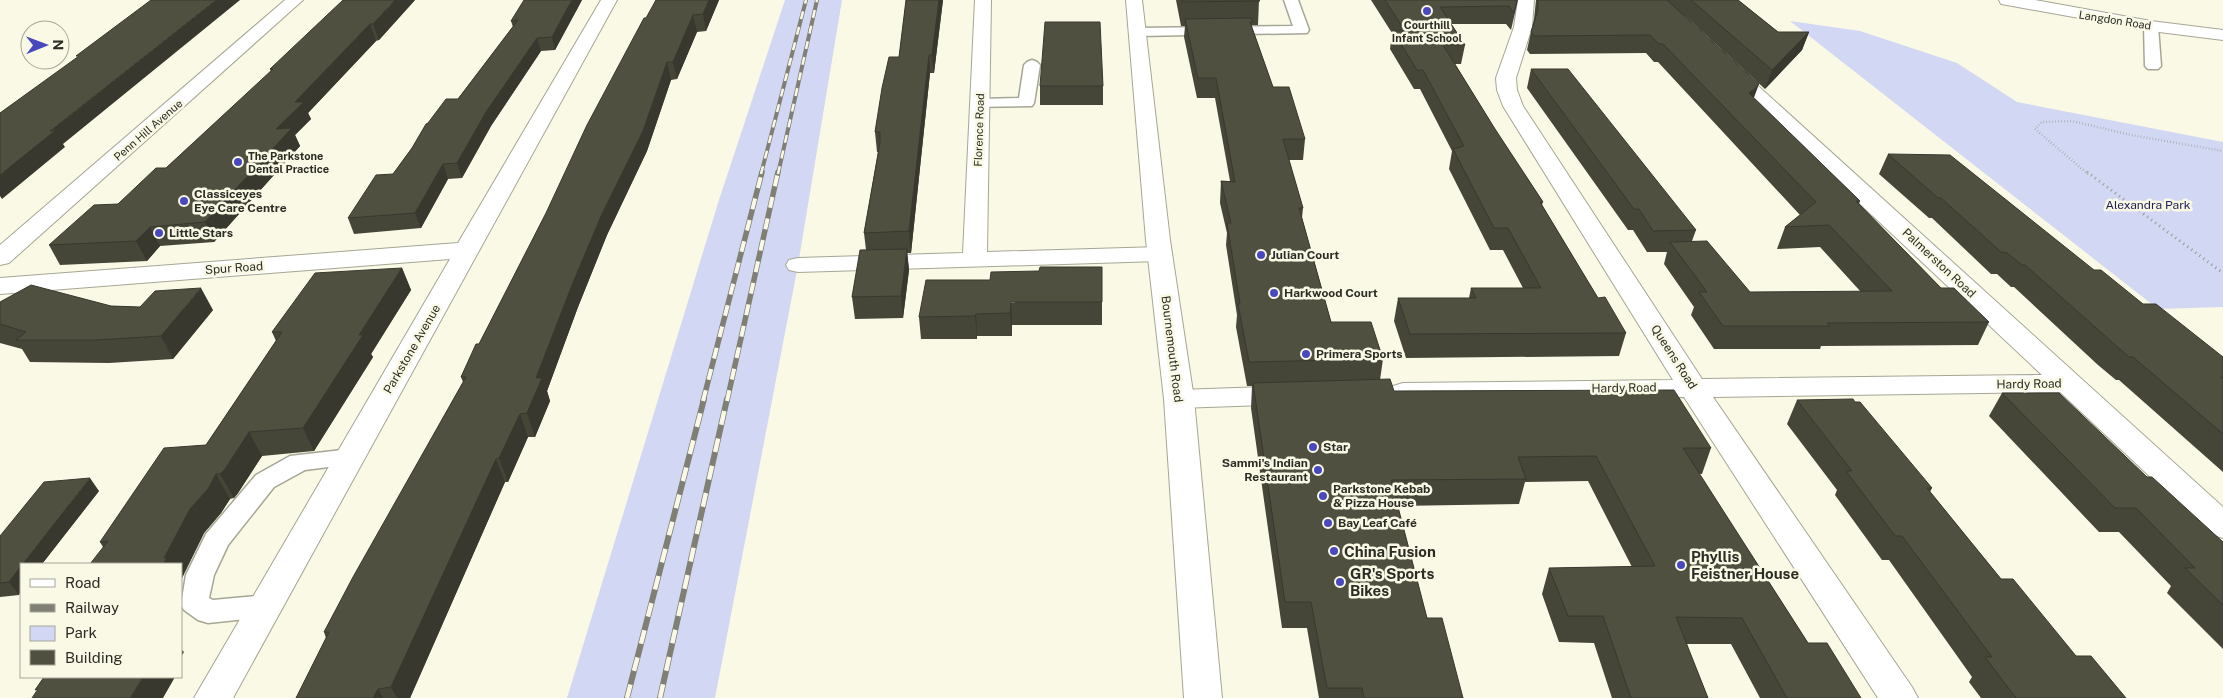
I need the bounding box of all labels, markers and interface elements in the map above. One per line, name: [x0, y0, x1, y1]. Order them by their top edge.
marker: Courthill Infant School: [1421, 5, 1433, 17]
street label: Langdon Road: [2078, 8, 2152, 32]
place label: Courthill Infant School: [1392, 19, 1463, 44]
north arrow: [20, 20, 70, 70]
text: N: [50, 39, 66, 50]
street label: Florence Road: [972, 93, 986, 167]
street label: Penn Hill Avenue: [111, 97, 185, 163]
place label: The Parkstone Dental Practice: [248, 150, 329, 175]
marker: The Parkstone Dental Practice: [232, 156, 244, 168]
place label: Classiceyes Eye Care Centre: [194, 187, 287, 215]
marker: Classiceyes Eye Care Centre: [178, 195, 190, 207]
park label: Alexandra Park: [2105, 198, 2191, 212]
street label: Palmerston Road: [1899, 225, 1979, 301]
place label: Little Stars: [169, 226, 233, 240]
marker: Little Stars: [153, 227, 165, 239]
place label: Julian Court: [1271, 248, 1339, 262]
marker: Julian Court: [1255, 249, 1267, 261]
street label: Spur Road: [204, 259, 264, 277]
place label: Harkwood Court: [1284, 286, 1378, 300]
marker: Harkwood Court: [1268, 287, 1280, 299]
street label: Bournemouth Road: [1159, 295, 1185, 403]
street label: Parkstone Avenue: [381, 302, 443, 396]
street label: Queens Road: [1648, 322, 1700, 392]
place label: Primera Sports: [1316, 347, 1403, 361]
marker: Primera Sports: [1300, 348, 1312, 360]
street label: Hardy Road: [1996, 376, 2062, 392]
street label: Hardy Road: [1591, 380, 1657, 396]
place label: Star: [1323, 440, 1348, 454]
marker: Star: [1307, 441, 1319, 453]
place label: Sammi's Indian Restaurant: [1222, 456, 1308, 484]
marker: Sammi's Indian Restaurant: [1312, 464, 1324, 476]
place label: Parkstone Kebab & Pizza House: [1333, 482, 1430, 510]
marker: Parkstone Kebab & Pizza House: [1317, 490, 1329, 502]
place label: Bay Leaf Café: [1338, 516, 1417, 530]
marker: Bay Leaf Café: [1322, 517, 1334, 529]
place label: China Fusion: [1344, 543, 1436, 560]
marker: China Fusion: [1328, 545, 1340, 557]
place label: Phyllis Feistner House: [1691, 548, 1799, 582]
marker: Phyllis Feistner House: [1675, 559, 1687, 571]
legend: [20, 563, 182, 678]
place label: GR's Sports Bikes: [1350, 565, 1434, 599]
text: Road: [65, 574, 101, 591]
marker: GR's Sports Bikes: [1334, 576, 1346, 588]
text: Railway: [65, 599, 119, 616]
text: Park: [65, 624, 97, 641]
text: Building: [65, 649, 123, 666]

